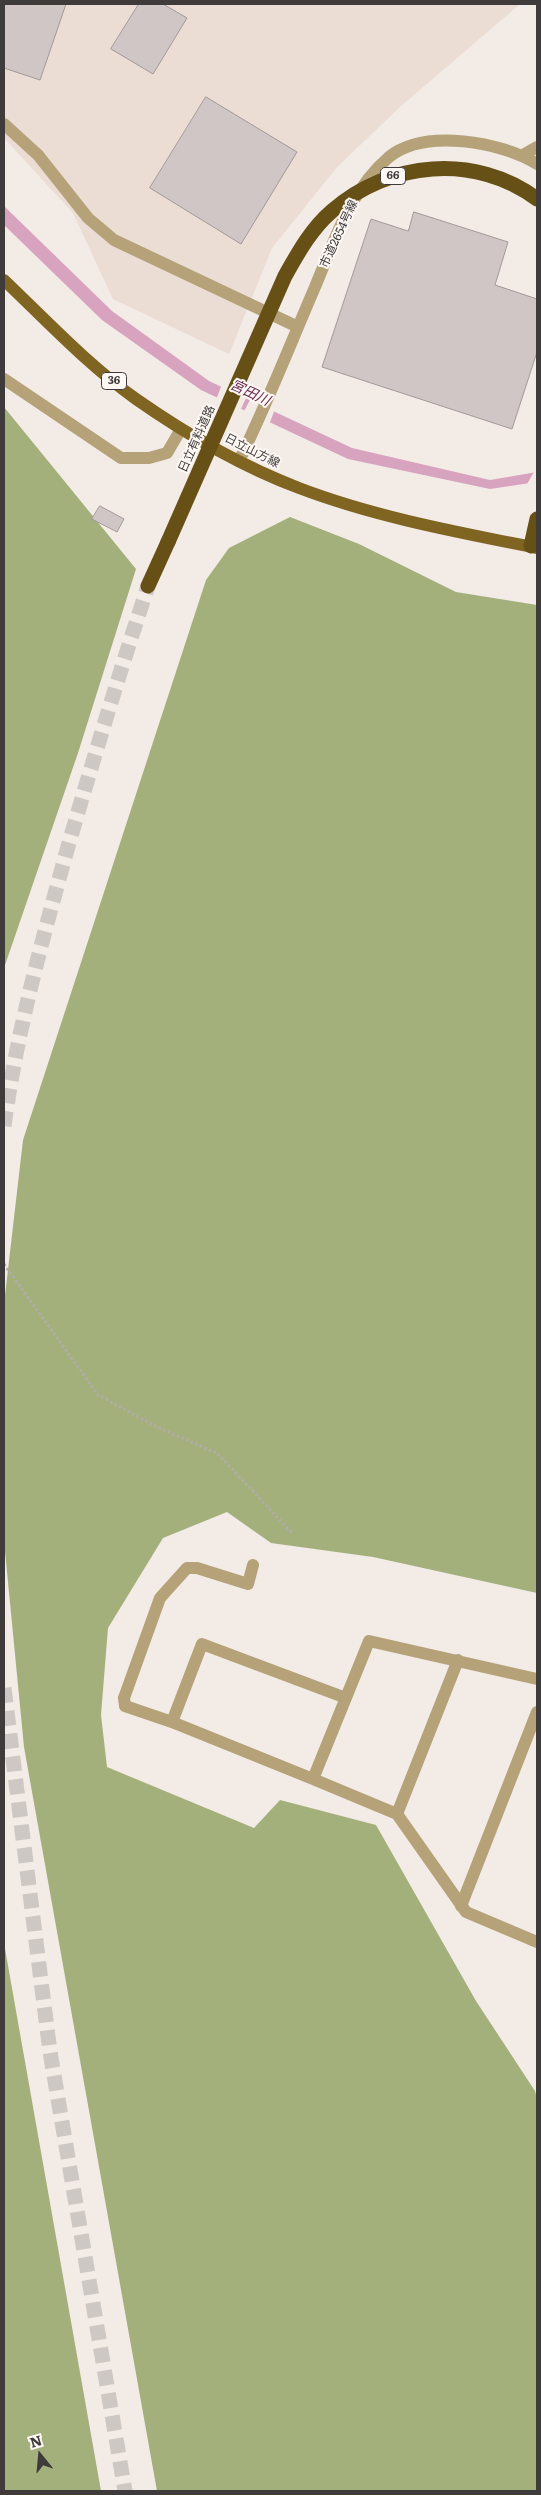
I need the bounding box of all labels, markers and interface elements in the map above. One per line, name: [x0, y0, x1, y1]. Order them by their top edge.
road number: 66: [380, 168, 406, 185]
street label: 市道2654号線: [317, 198, 361, 270]
road number: 36: [102, 372, 126, 390]
water label: 宮田川: [227, 377, 273, 409]
street label: 日立有料道路: [176, 403, 218, 475]
street label: 日立山方線: [222, 431, 282, 471]
text: N: [27, 2429, 44, 2452]
north arrow: [15, 2430, 65, 2480]

